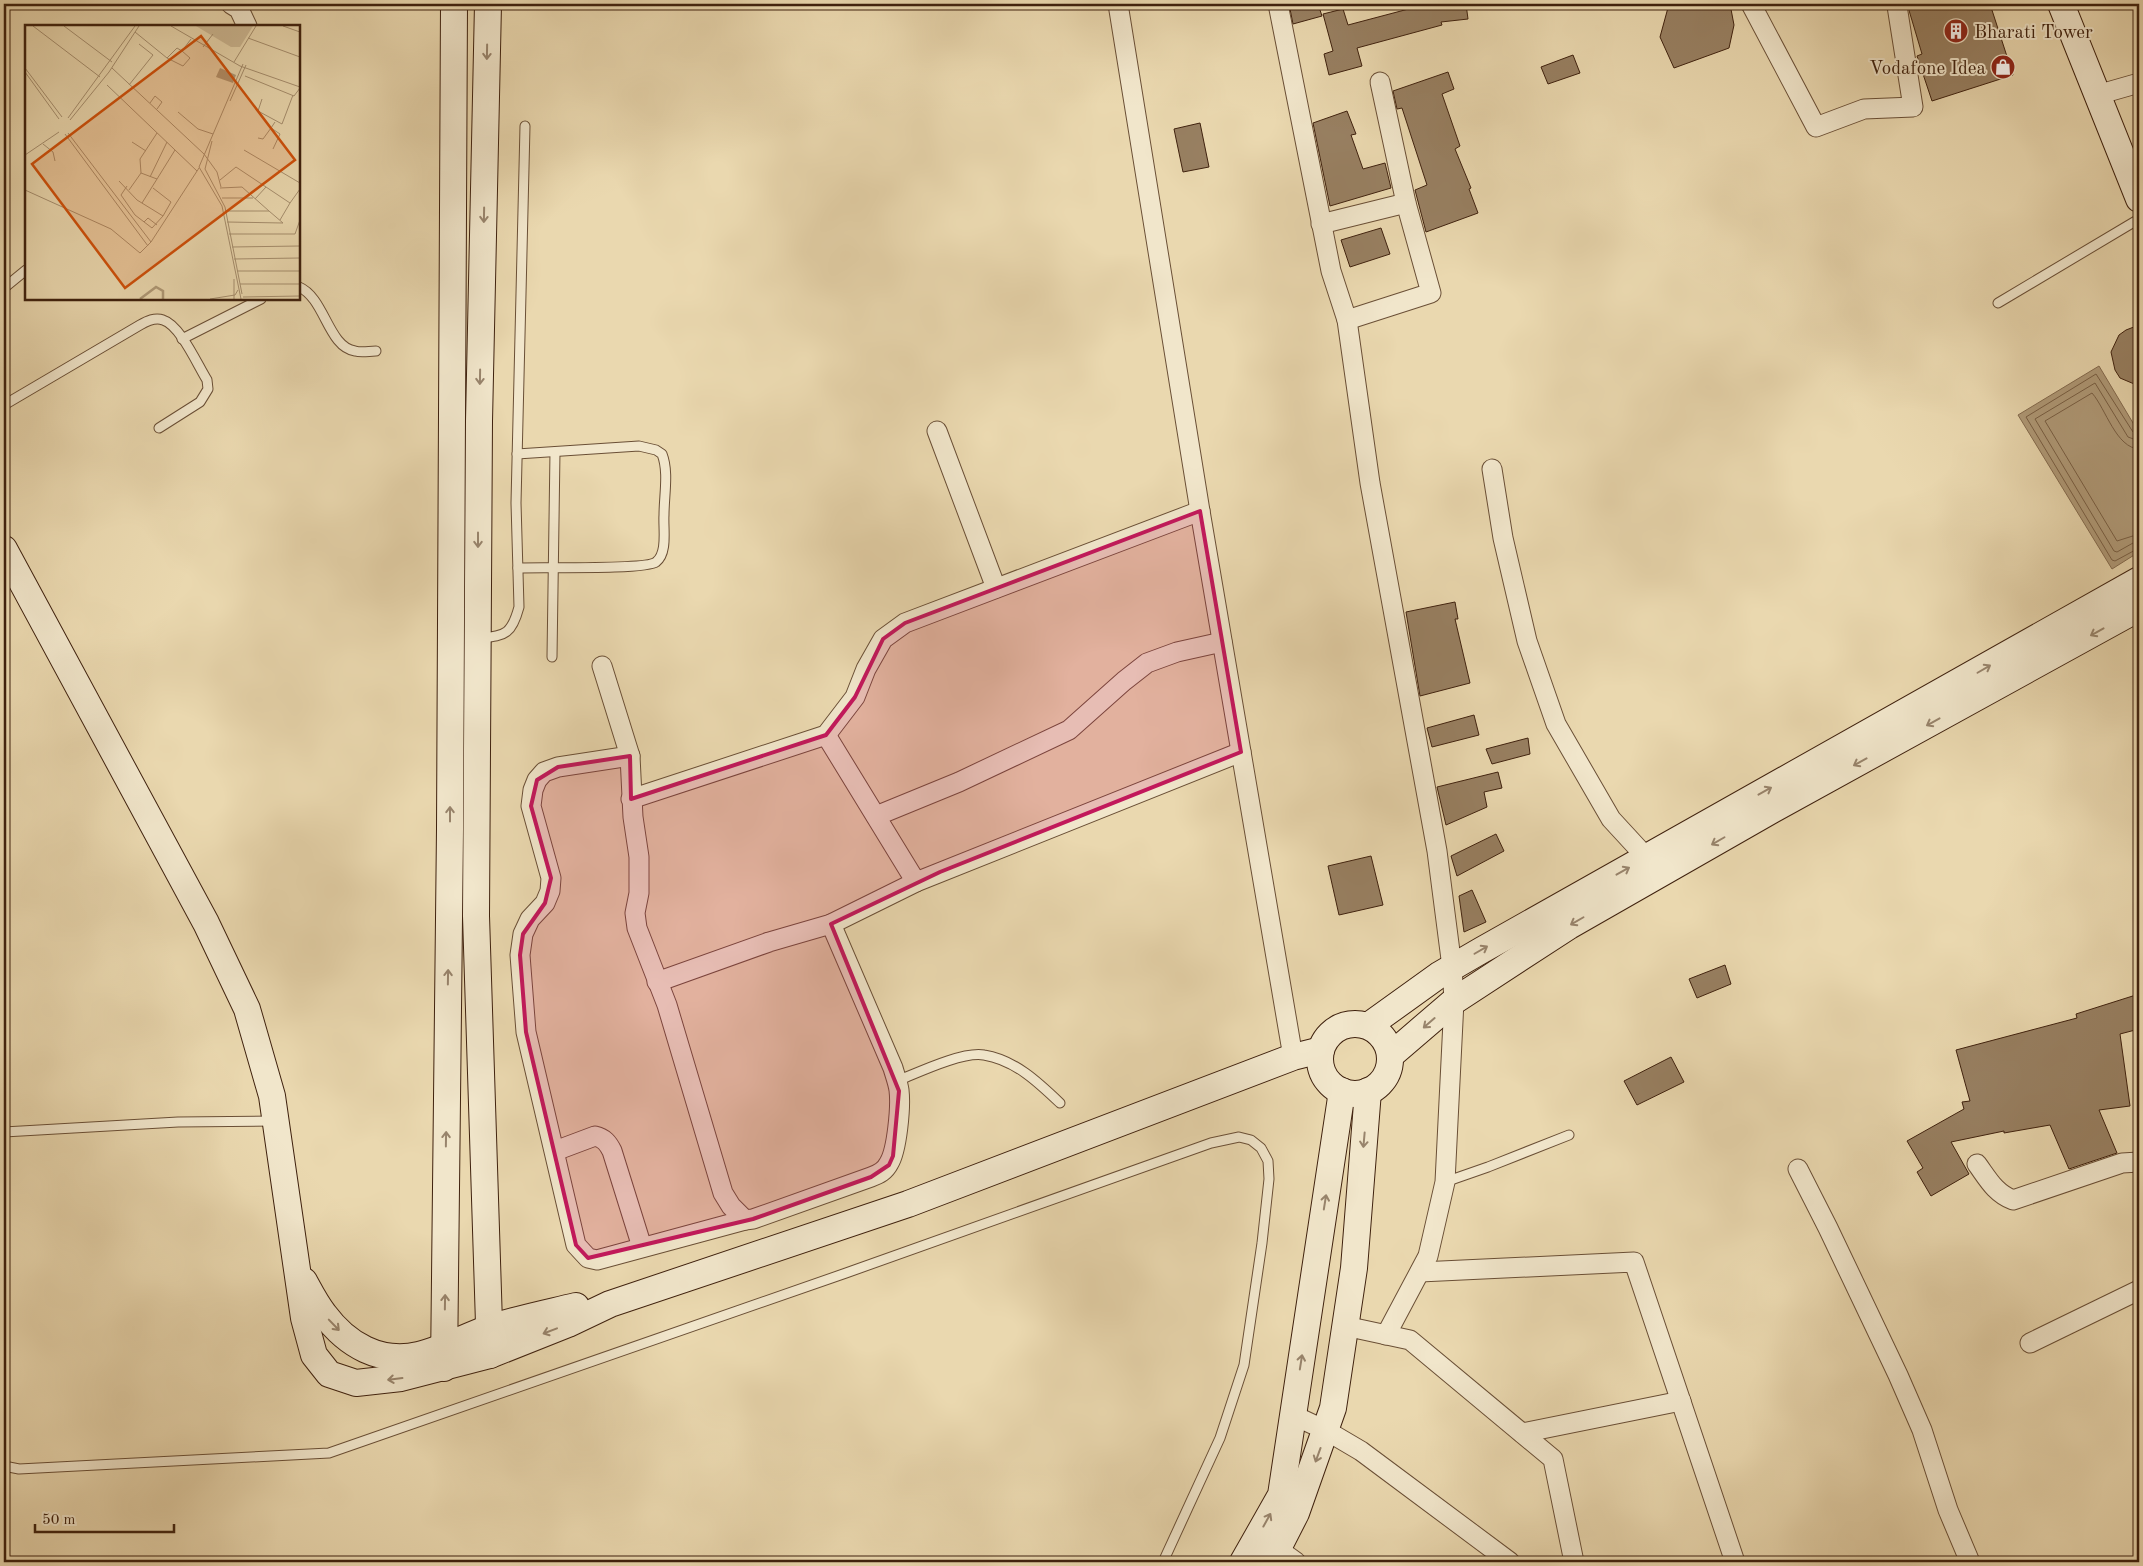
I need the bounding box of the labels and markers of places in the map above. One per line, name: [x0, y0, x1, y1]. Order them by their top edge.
building icon: Bharati Tower: [1943, 18, 1969, 44]
place label: Bharati Tower: [1974, 24, 2093, 43]
shop icon: Vodafone Idea: [1990, 54, 2016, 80]
place label: Vodafone Idea: [1869, 60, 1987, 79]

